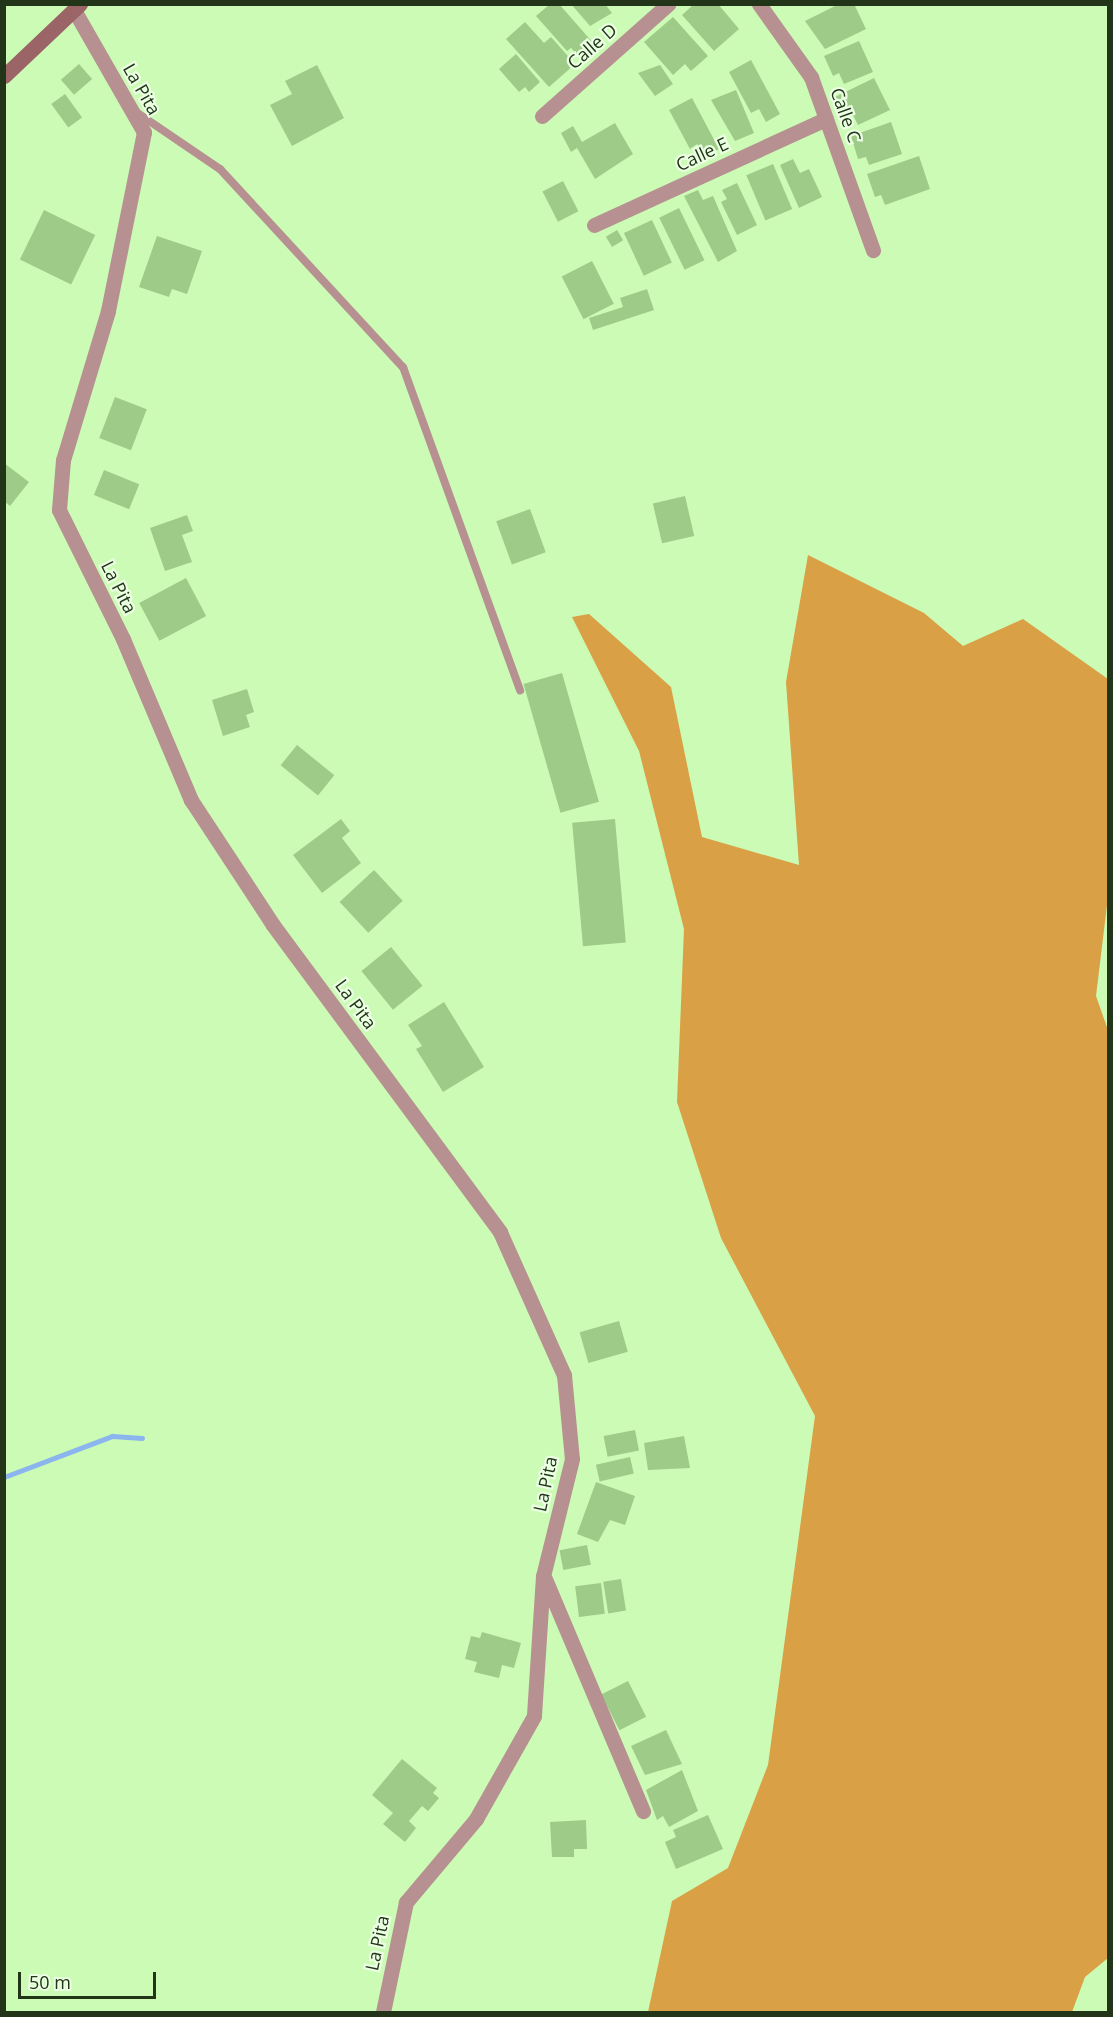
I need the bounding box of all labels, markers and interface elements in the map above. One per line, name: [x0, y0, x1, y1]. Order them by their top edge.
street label: Calle D: [563, 19, 621, 73]
street label: La Pita: [119, 59, 165, 119]
street label: Calle C: [826, 85, 866, 145]
street label: Calle E: [672, 133, 732, 175]
street label: La Pita: [97, 557, 141, 617]
street label: La Pita: [331, 975, 381, 1033]
street label: La Pita: [529, 1454, 561, 1514]
street label: La Pita: [361, 1913, 393, 1973]
scale bar: [21, 1960, 159, 1998]
text: 50 m: [29, 1970, 71, 1994]

